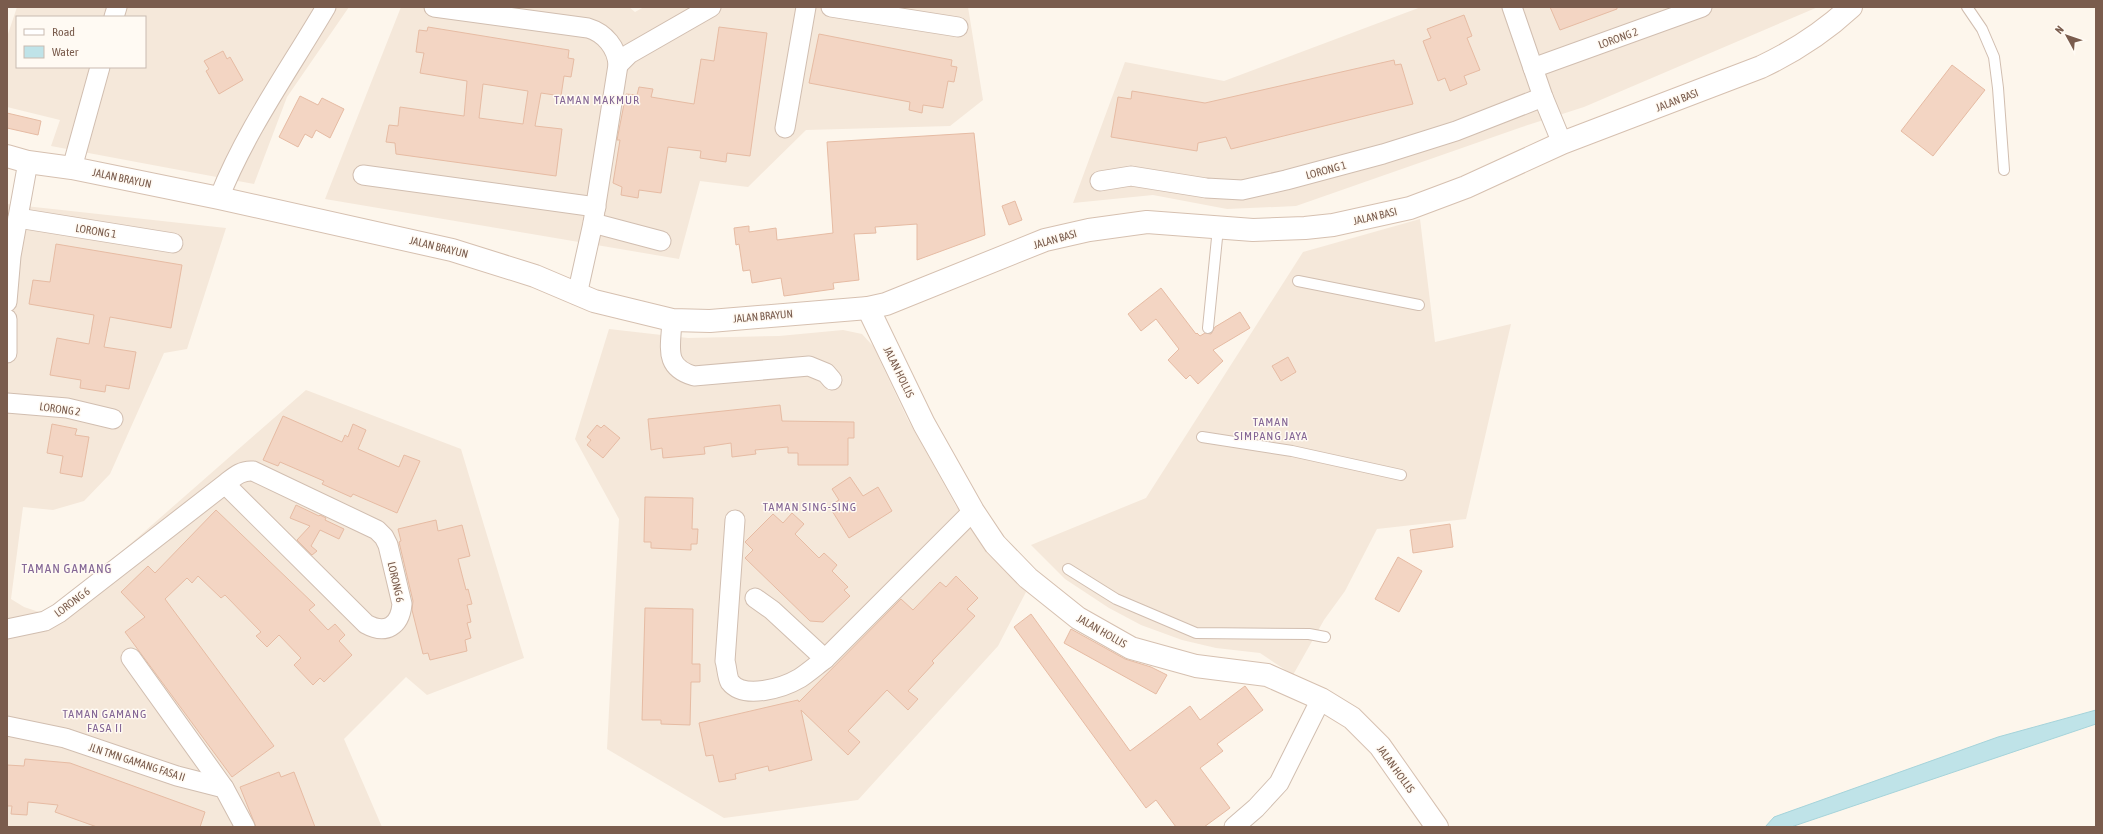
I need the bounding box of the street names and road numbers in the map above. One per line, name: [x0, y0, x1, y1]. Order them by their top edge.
street label: LORONG 2: [1597, 25, 1639, 51]
street label: JALAN BASI: [1654, 86, 1700, 114]
street label: LORONG 1: [1305, 159, 1347, 181]
street label: JALAN BRAYUN: [91, 166, 153, 190]
street label: JALAN BASI: [1352, 205, 1398, 227]
street label: LORONG 1: [75, 222, 117, 240]
street label: JALAN BASI: [1032, 227, 1078, 251]
street label: JALAN BRAYUN: [408, 234, 470, 260]
street label: JALAN BRAYUN: [733, 307, 793, 325]
street label: JALAN HOLLIS: [881, 345, 917, 400]
street label: LORONG 2: [39, 400, 81, 418]
street label: LORONG 6: [386, 561, 406, 603]
street label: LORONG 6: [52, 585, 92, 619]
street label: JALAN HOLLIS: [1075, 612, 1129, 650]
street label: JLN TMN GAMANG FASA II: [87, 741, 187, 783]
street label: JALAN HOLLIS: [1375, 743, 1417, 795]

